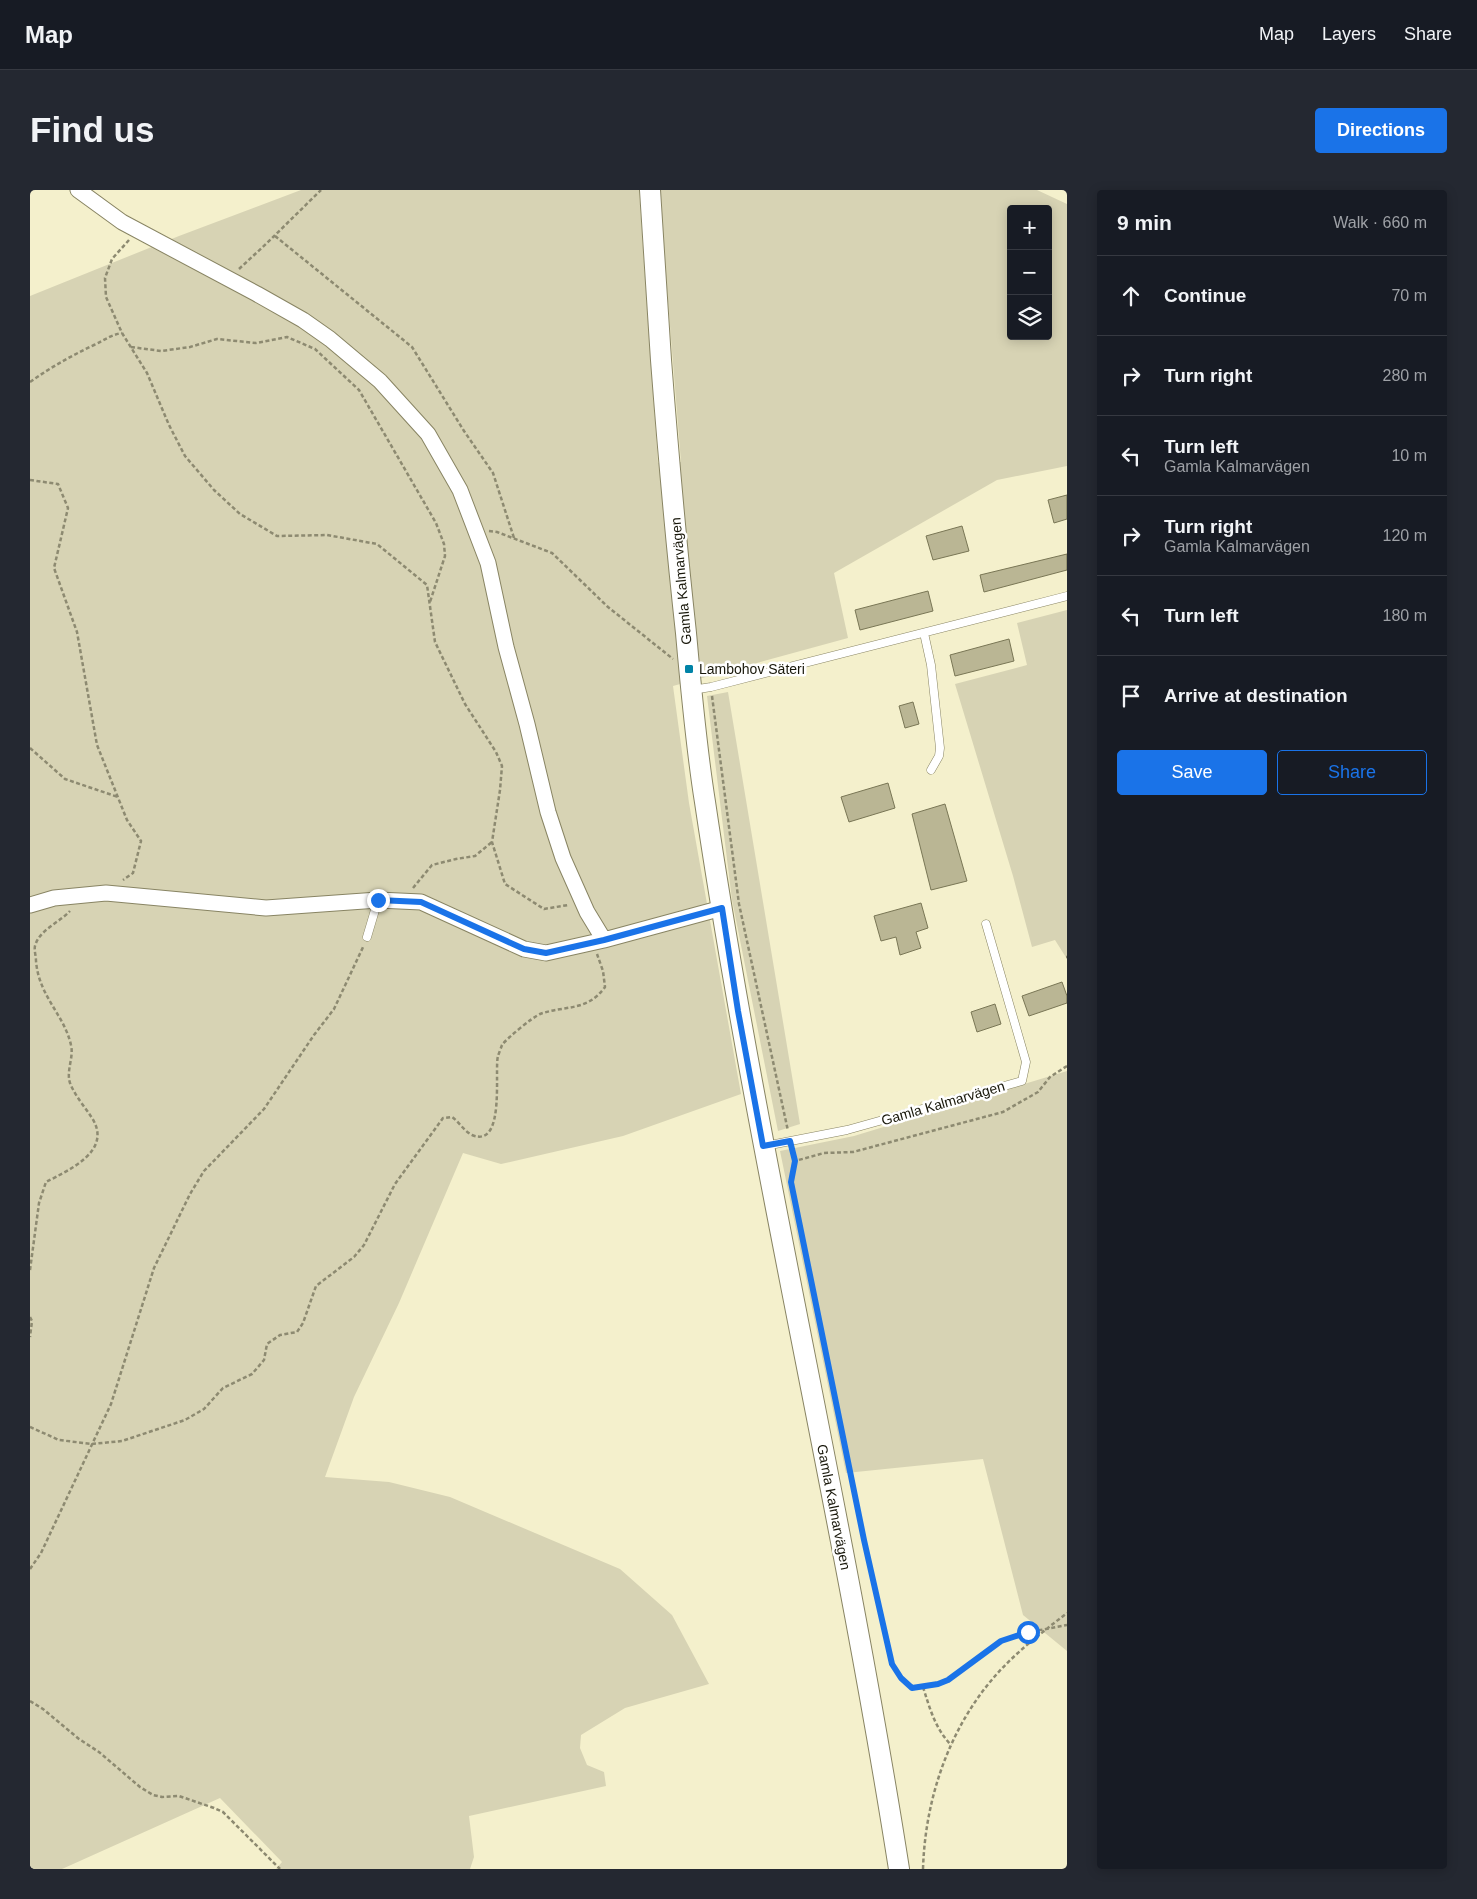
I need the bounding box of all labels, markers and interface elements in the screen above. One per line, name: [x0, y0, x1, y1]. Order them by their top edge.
text: Map: [25, 21, 73, 48]
text: Map: [1259, 24, 1294, 44]
text: Layers: [1322, 24, 1376, 44]
text: Share: [1404, 24, 1452, 44]
button: Directions: [1315, 108, 1447, 153]
text: Find us: [30, 110, 154, 149]
map controls: [1007, 205, 1052, 340]
button: +: [1007, 205, 1052, 250]
text: 9 min: [1117, 211, 1172, 234]
text: Walk · 660 m: [1333, 214, 1427, 231]
button: −: [1007, 250, 1052, 295]
icon: ahead: [1117, 282, 1145, 310]
text: Continue: [1164, 285, 1246, 306]
text: 70 m: [1391, 287, 1427, 304]
button: layers: [1007, 295, 1052, 340]
icon: right: [1117, 362, 1145, 390]
text: Turn right: [1164, 365, 1252, 386]
text: 280 m: [1383, 367, 1427, 384]
text: Turn left: [1164, 436, 1239, 457]
icon: left: [1117, 442, 1145, 470]
text: 10 m: [1391, 447, 1427, 464]
text: Gamla Kalmarvägen: [1164, 458, 1310, 475]
text: Turn right: [1164, 516, 1252, 537]
street label: Gamla Kalmarvägen: [667, 517, 695, 645]
icon: right: [1117, 522, 1145, 550]
text: 120 m: [1383, 527, 1427, 544]
text: Gamla Kalmarvägen: [1164, 538, 1310, 555]
icon: left: [1117, 602, 1145, 630]
text: Turn left: [1164, 605, 1239, 626]
text: 180 m: [1383, 607, 1427, 624]
place label: Lambohov Säteri: [699, 661, 805, 677]
marker: Lambohov Säteri: [683, 663, 695, 675]
icon: arrive: [1117, 682, 1145, 710]
text: Arrive at destination: [1164, 685, 1348, 706]
button: Save: [1117, 750, 1267, 795]
button: Share: [1277, 750, 1427, 795]
route end: [367, 889, 390, 912]
street label: Gamla Kalmarvägen: [879, 1078, 1007, 1128]
street label: Gamla Kalmarvägen: [814, 1443, 854, 1571]
route start: [1017, 1621, 1040, 1644]

